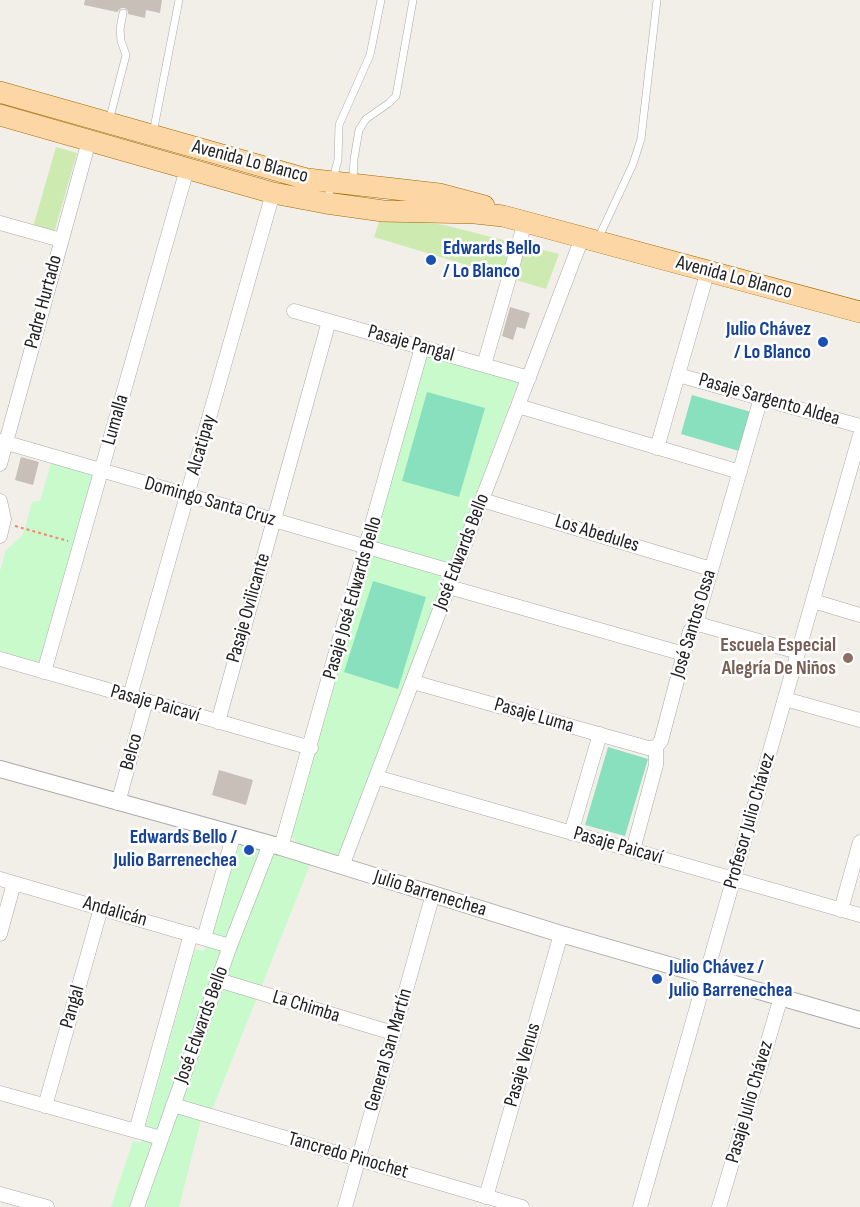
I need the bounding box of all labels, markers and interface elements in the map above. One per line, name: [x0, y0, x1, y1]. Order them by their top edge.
street label: Avenida Lo Blanco: [189, 135, 311, 189]
place label: Edwards Bello / Lo Blanco: [443, 237, 541, 284]
street label: Avenida Lo Blanco: [673, 251, 795, 305]
street label: Padre Hurtado: [20, 253, 68, 351]
marker: Edwards Bello / Lo Blanco: [424, 253, 438, 267]
place label: Julio Chávez / Lo Blanco: [726, 318, 811, 365]
street label: Pasaje Pangal: [365, 320, 457, 368]
marker: Julio Chávez / Lo Blanco: [816, 335, 830, 349]
street label: Pasaje Sargento Aldea: [696, 368, 842, 432]
street label: Lumalla: [97, 392, 135, 448]
street label: Alcatipay: [182, 412, 222, 478]
street label: Domingo Santa Cruz: [142, 472, 278, 532]
street label: José Edwards Bello: [429, 490, 495, 614]
street label: Los Abedules: [552, 510, 642, 558]
street label: Pasaje José Edwards Bello: [318, 514, 388, 682]
street label: Pasaje Ovilicante: [222, 550, 276, 666]
street label: José Santos Ossa: [666, 567, 722, 681]
place label: Escuela Especial Alegría De Niños: [720, 634, 836, 681]
marker: Escuela Especial Alegría De Niños: [841, 651, 855, 665]
street label: Pasaje Paicaví: [108, 680, 202, 728]
street label: Pasaje Luma: [491, 693, 577, 739]
street label: Belco: [116, 731, 148, 773]
street label: Profesor Julio Chávez: [719, 750, 781, 892]
street label: Pasaje Paicaví: [571, 822, 665, 870]
place label: Edwards Bello / Julio Barrenechea: [114, 826, 237, 873]
marker: Edwards Bello / Julio Barrenechea: [242, 843, 256, 857]
street label: Julio Barrenechea: [371, 865, 489, 923]
street label: Andalicán: [80, 891, 150, 933]
place label: Julio Chávez / Julio Barrenechea: [669, 956, 792, 1003]
street label: José Edwards Bello: [170, 963, 234, 1087]
marker: Julio Chávez / Julio Barrenechea: [650, 972, 664, 986]
street label: Pangal: [55, 983, 91, 1031]
street label: La Chimba: [269, 985, 343, 1029]
street label: General San Martín: [360, 986, 418, 1114]
street label: Pasaje Venus: [500, 1020, 546, 1110]
street label: Pasaje Julio Chávez: [721, 1038, 779, 1166]
street label: Tancredo Pinochet: [285, 1127, 411, 1185]

